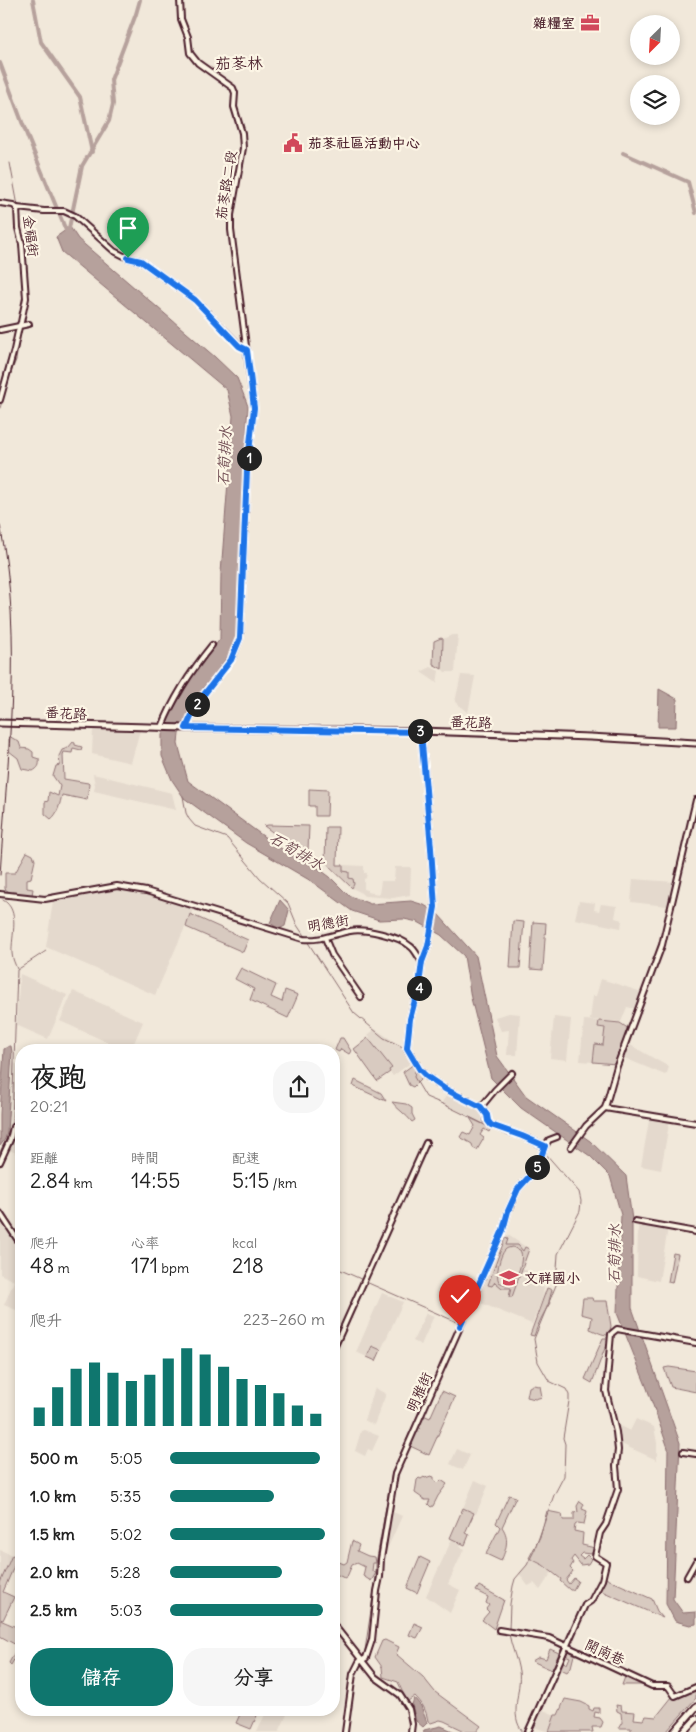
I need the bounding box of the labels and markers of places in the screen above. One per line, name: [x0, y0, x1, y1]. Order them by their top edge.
office icon: 雜糧室: [579, 12, 601, 34]
place label: 雜糧室: [533, 14, 575, 32]
public building icon: 茄苳社區活動中心: [282, 132, 304, 154]
place label: 茄苳社區活動中心: [308, 134, 420, 152]
pin: [107, 207, 149, 258]
pin: 1: [236, 446, 262, 470]
pin: 2: [184, 692, 210, 716]
pin: 3: [408, 718, 432, 744]
pin: 4: [406, 976, 432, 1000]
pin: 5: [524, 1154, 550, 1180]
school or university icon: 文祥國小: [498, 1267, 520, 1289]
place label: 文祥國小: [524, 1269, 580, 1287]
pin: [439, 1275, 481, 1326]

